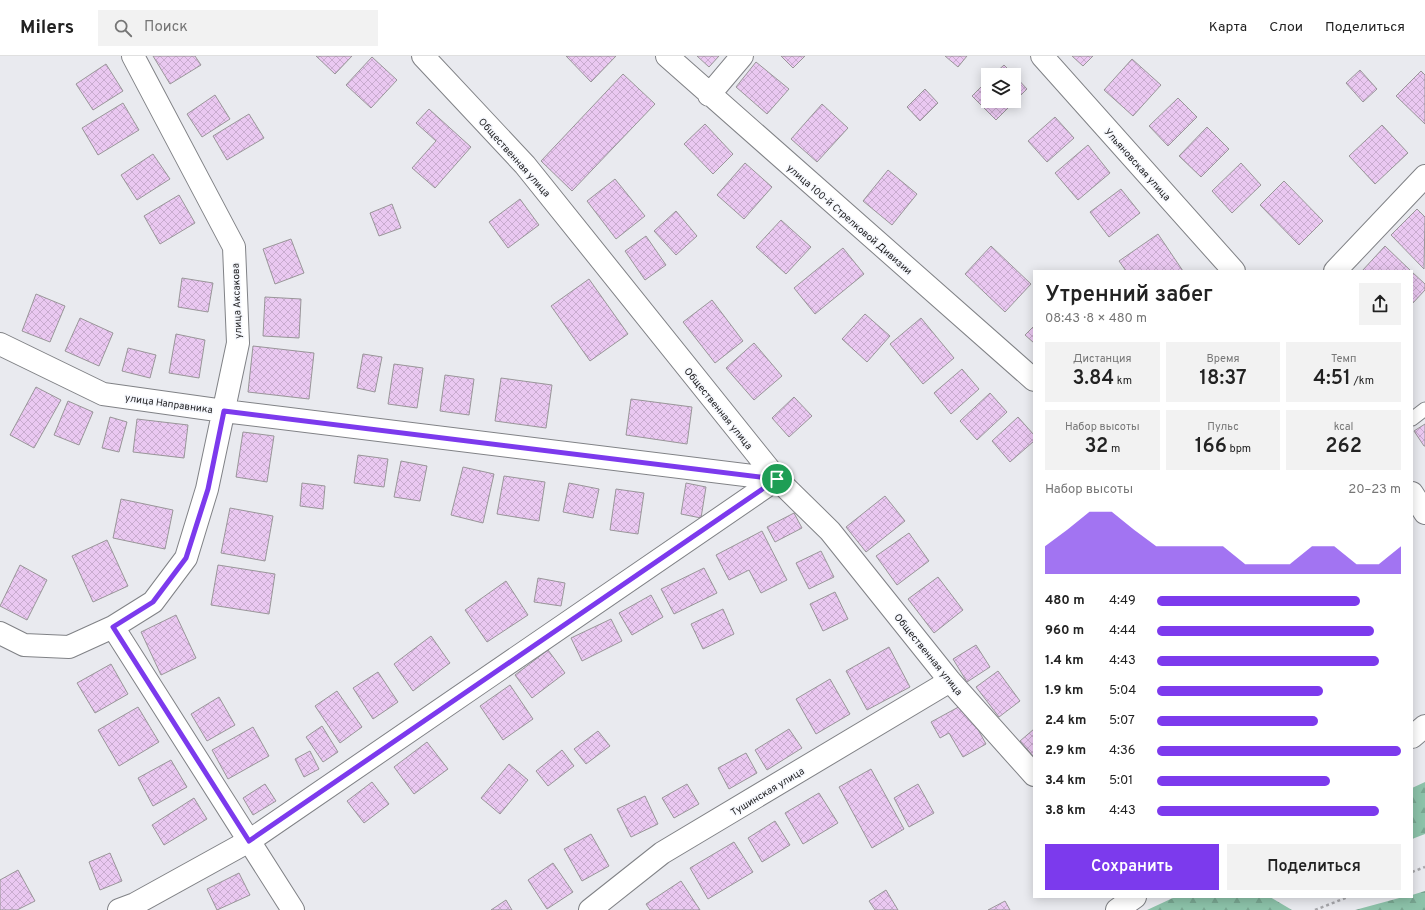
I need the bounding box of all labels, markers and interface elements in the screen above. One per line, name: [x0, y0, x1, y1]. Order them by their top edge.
search box: [98, 10, 378, 46]
text: Milers: [20, 16, 74, 40]
icon: search: [112, 17, 134, 39]
text: Поиск: [144, 18, 188, 37]
text: Карта: [1209, 19, 1247, 36]
text: Слои: [1269, 19, 1303, 36]
text: Поделиться: [1325, 19, 1405, 36]
map controls: [981, 68, 1021, 108]
button: layers: [981, 68, 1021, 108]
street label: Общественная улица: [475, 116, 553, 200]
street label: Ульяновская улица: [1101, 126, 1173, 204]
street label: улица 100-й Стрелковой Дивизии: [784, 162, 915, 278]
street label: улица Аксакова: [230, 263, 245, 339]
text: Утренний забег: [1045, 282, 1213, 309]
button: share: [1359, 283, 1401, 325]
text: 08:43 · 8 × 480 m: [1045, 311, 1147, 327]
text: Дистанция: [1073, 352, 1132, 366]
text: Время: [1206, 352, 1240, 366]
text: Темп: [1331, 352, 1356, 366]
street label: Общественная улица: [681, 365, 755, 453]
text: 3.84: [1073, 366, 1114, 392]
text: 18:37: [1199, 366, 1247, 392]
text: 4:51: [1313, 366, 1351, 392]
text: km: [1114, 374, 1132, 388]
text: /km: [1351, 374, 1374, 388]
street label: улица Направника: [124, 392, 214, 417]
text: Набор высоты: [1065, 420, 1140, 434]
text: Пульс: [1207, 420, 1239, 434]
text: kcal: [1334, 420, 1353, 434]
text: 32: [1084, 434, 1108, 460]
text: 166: [1195, 434, 1227, 460]
text: 262: [1325, 434, 1362, 460]
text: m: [1108, 442, 1120, 456]
text: bpm: [1227, 442, 1251, 456]
pin: [760, 462, 794, 496]
icon: arrive: [766, 468, 788, 490]
text: Набор высоты: [1045, 482, 1133, 498]
text: 20–23 m: [1348, 482, 1401, 498]
text: 480 m: [1045, 593, 1085, 609]
text: 4:49: [1109, 593, 1136, 609]
street label: Общественная улица: [891, 611, 965, 699]
text: 960 m: [1045, 623, 1084, 639]
text: 4:44: [1109, 623, 1136, 639]
text: 1.4 km: [1045, 653, 1084, 669]
text: 4:43: [1109, 653, 1136, 669]
text: 1.9 km: [1045, 683, 1083, 699]
text: 5:04: [1109, 683, 1136, 699]
text: 2.4 km: [1045, 713, 1086, 729]
text: 5:07: [1109, 713, 1135, 729]
text: 2.9 km: [1045, 743, 1086, 759]
text: 4:36: [1109, 743, 1136, 759]
street label: Тушинская улица: [729, 765, 807, 819]
text: 3.4 km: [1045, 773, 1086, 789]
text: 5:01: [1109, 773, 1133, 789]
text: 3.8 km: [1045, 803, 1086, 819]
text: 4:43: [1109, 803, 1136, 819]
button: Сохранить: [1045, 844, 1219, 890]
button: Поделиться: [1227, 844, 1401, 890]

